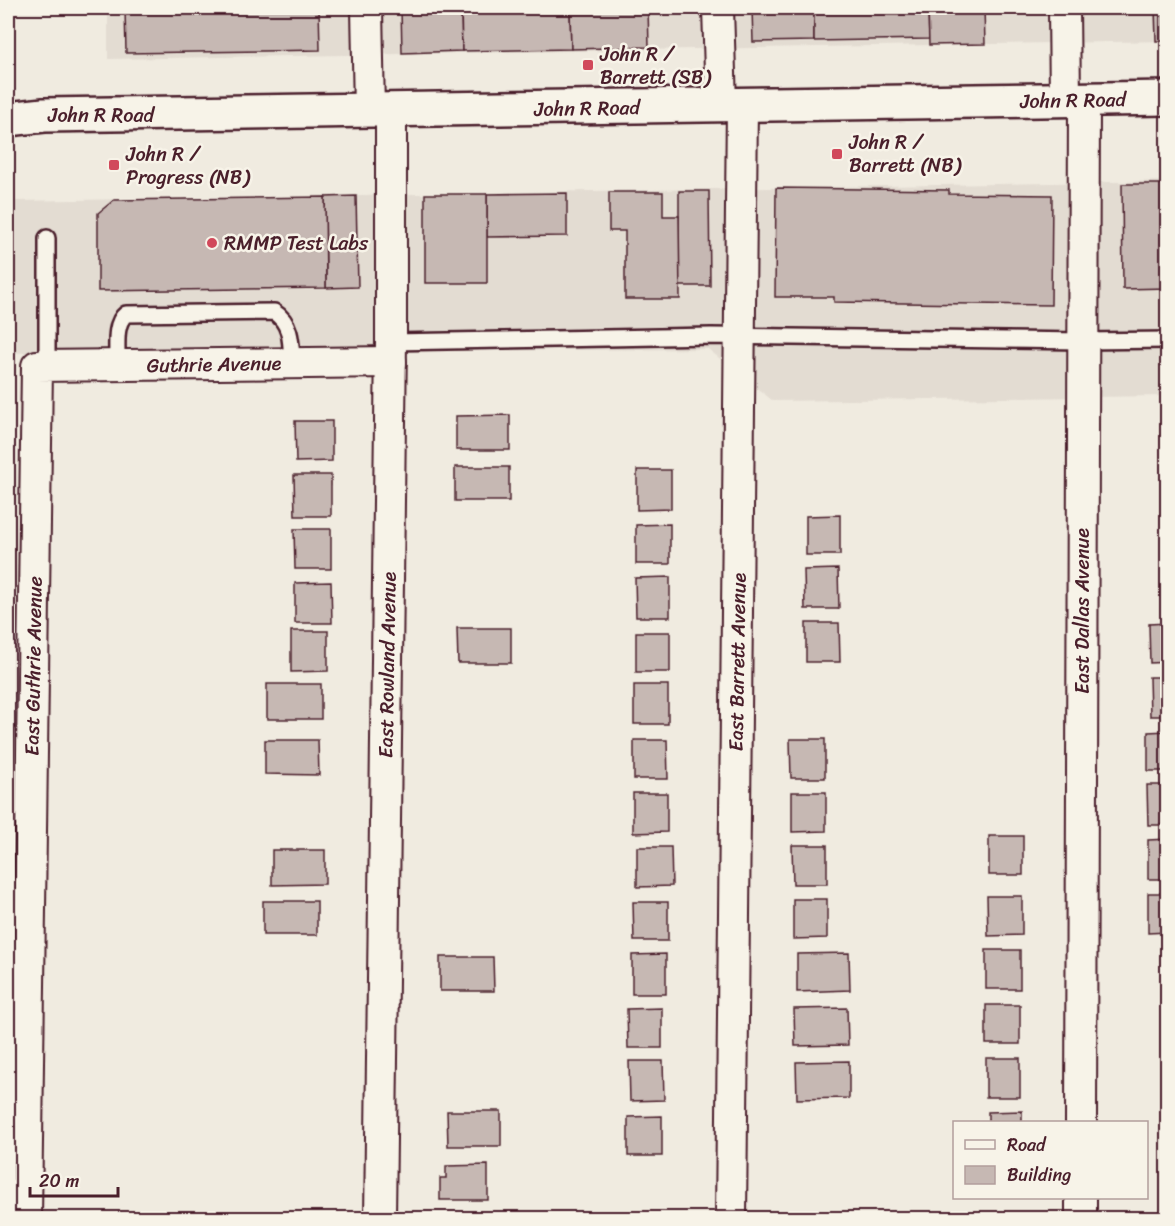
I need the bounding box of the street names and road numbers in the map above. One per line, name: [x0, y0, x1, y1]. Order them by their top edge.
street label: John R Road: [1019, 82, 1128, 119]
street label: John R Road: [533, 90, 642, 127]
street label: John R Road: [47, 98, 155, 133]
street label: Guthrie Avenue: [146, 346, 282, 383]
street label: East Dallas Avenue: [1065, 528, 1100, 694]
street label: East Rowland Avenue: [368, 571, 407, 759]
street label: East Barrett Avenue: [718, 572, 757, 752]
street label: East Guthrie Avenue: [14, 576, 53, 756]

